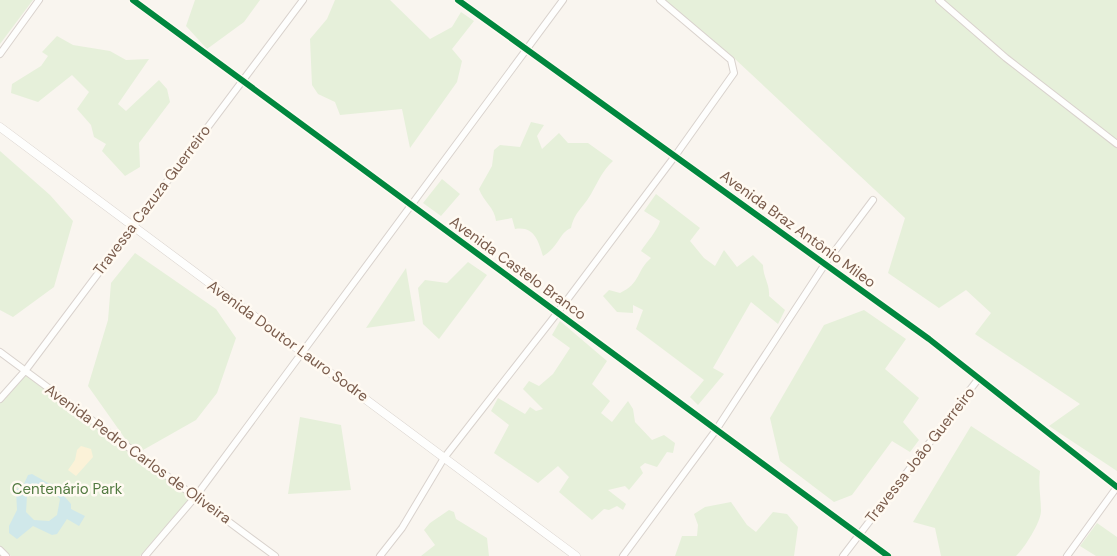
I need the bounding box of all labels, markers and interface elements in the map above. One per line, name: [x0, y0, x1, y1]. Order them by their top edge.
street label: Travessa Cazuza Guerreiro: [89, 121, 215, 279]
street label: Avenida Braz Antônio Mileo: [716, 166, 880, 292]
street label: Avenida Castelo Branco: [446, 212, 590, 324]
street label: Avenida Doutor Lauro Sodre: [203, 276, 373, 406]
street label: Avenida Pedro Carlos de Oliveira: [41, 380, 235, 528]
street label: Travessa João Guerreiro: [861, 383, 979, 527]
park label: Centenário Park: [12, 479, 123, 499]

